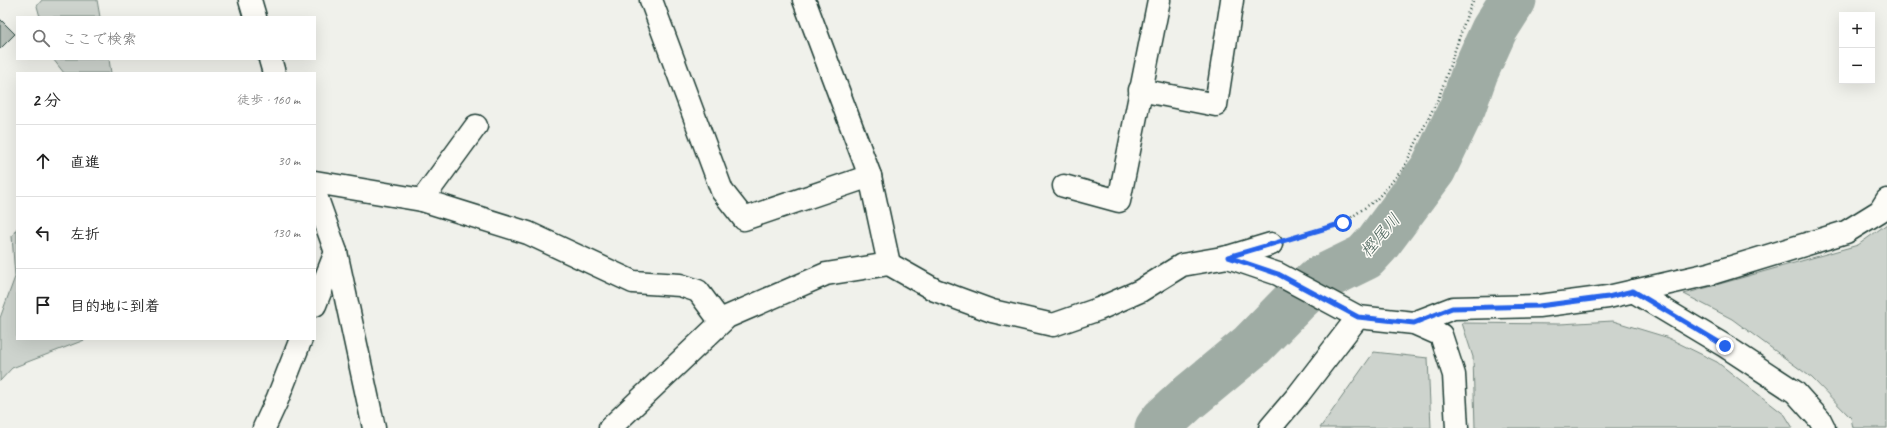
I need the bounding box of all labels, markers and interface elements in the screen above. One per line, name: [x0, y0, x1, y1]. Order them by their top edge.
map controls: [1839, 12, 1875, 84]
button: +: [1839, 12, 1875, 48]
search box: [16, 16, 316, 60]
icon: search: [30, 27, 52, 49]
text: ここで検索: [62, 30, 137, 49]
button: −: [1839, 48, 1875, 84]
text: 2 分: [32, 90, 61, 111]
text: 徒歩 · 160 m: [237, 92, 300, 108]
icon: ahead: [32, 150, 54, 172]
text: 直進: [70, 153, 100, 172]
text: 30 m: [278, 153, 300, 169]
water label: 樫尾川: [1356, 209, 1405, 261]
route start: [1334, 214, 1352, 232]
icon: left: [32, 222, 54, 244]
text: 左折: [70, 225, 100, 244]
text: 130 m: [272, 225, 300, 241]
icon: arrive: [32, 294, 54, 316]
text: 目的地に到着: [70, 297, 160, 316]
route end: [1716, 337, 1734, 355]

